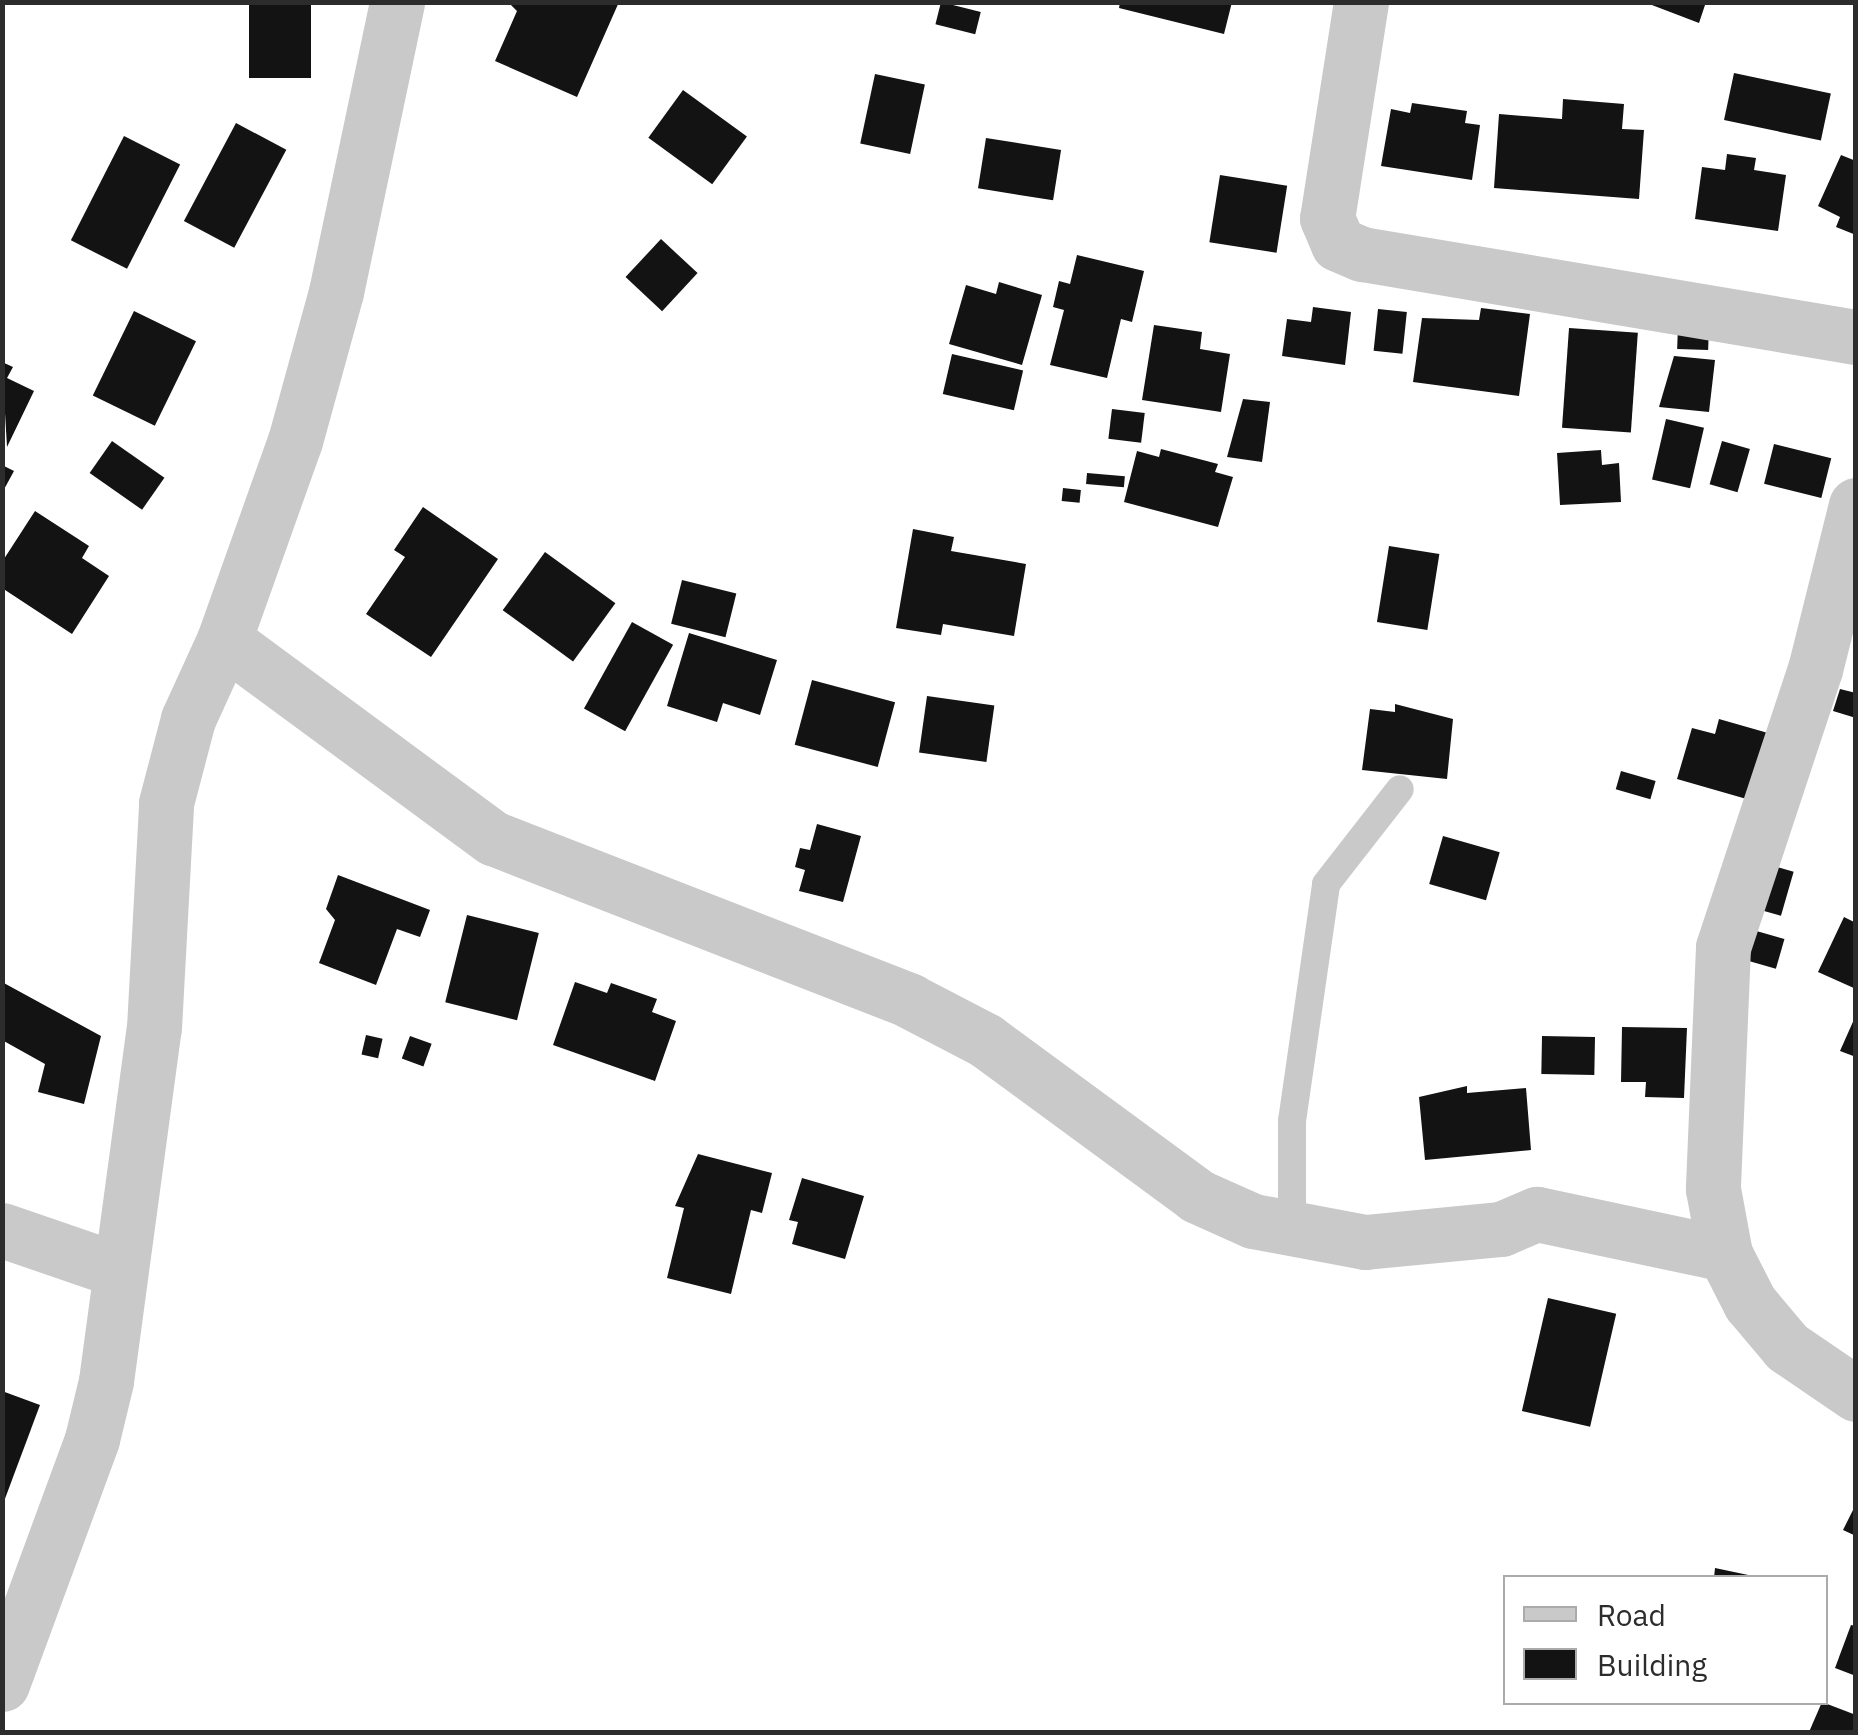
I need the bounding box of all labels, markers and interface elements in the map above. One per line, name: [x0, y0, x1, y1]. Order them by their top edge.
legend: [1503, 1575, 1828, 1705]
text: Road: [1597, 1595, 1666, 1634]
text: Building: [1597, 1645, 1707, 1684]

